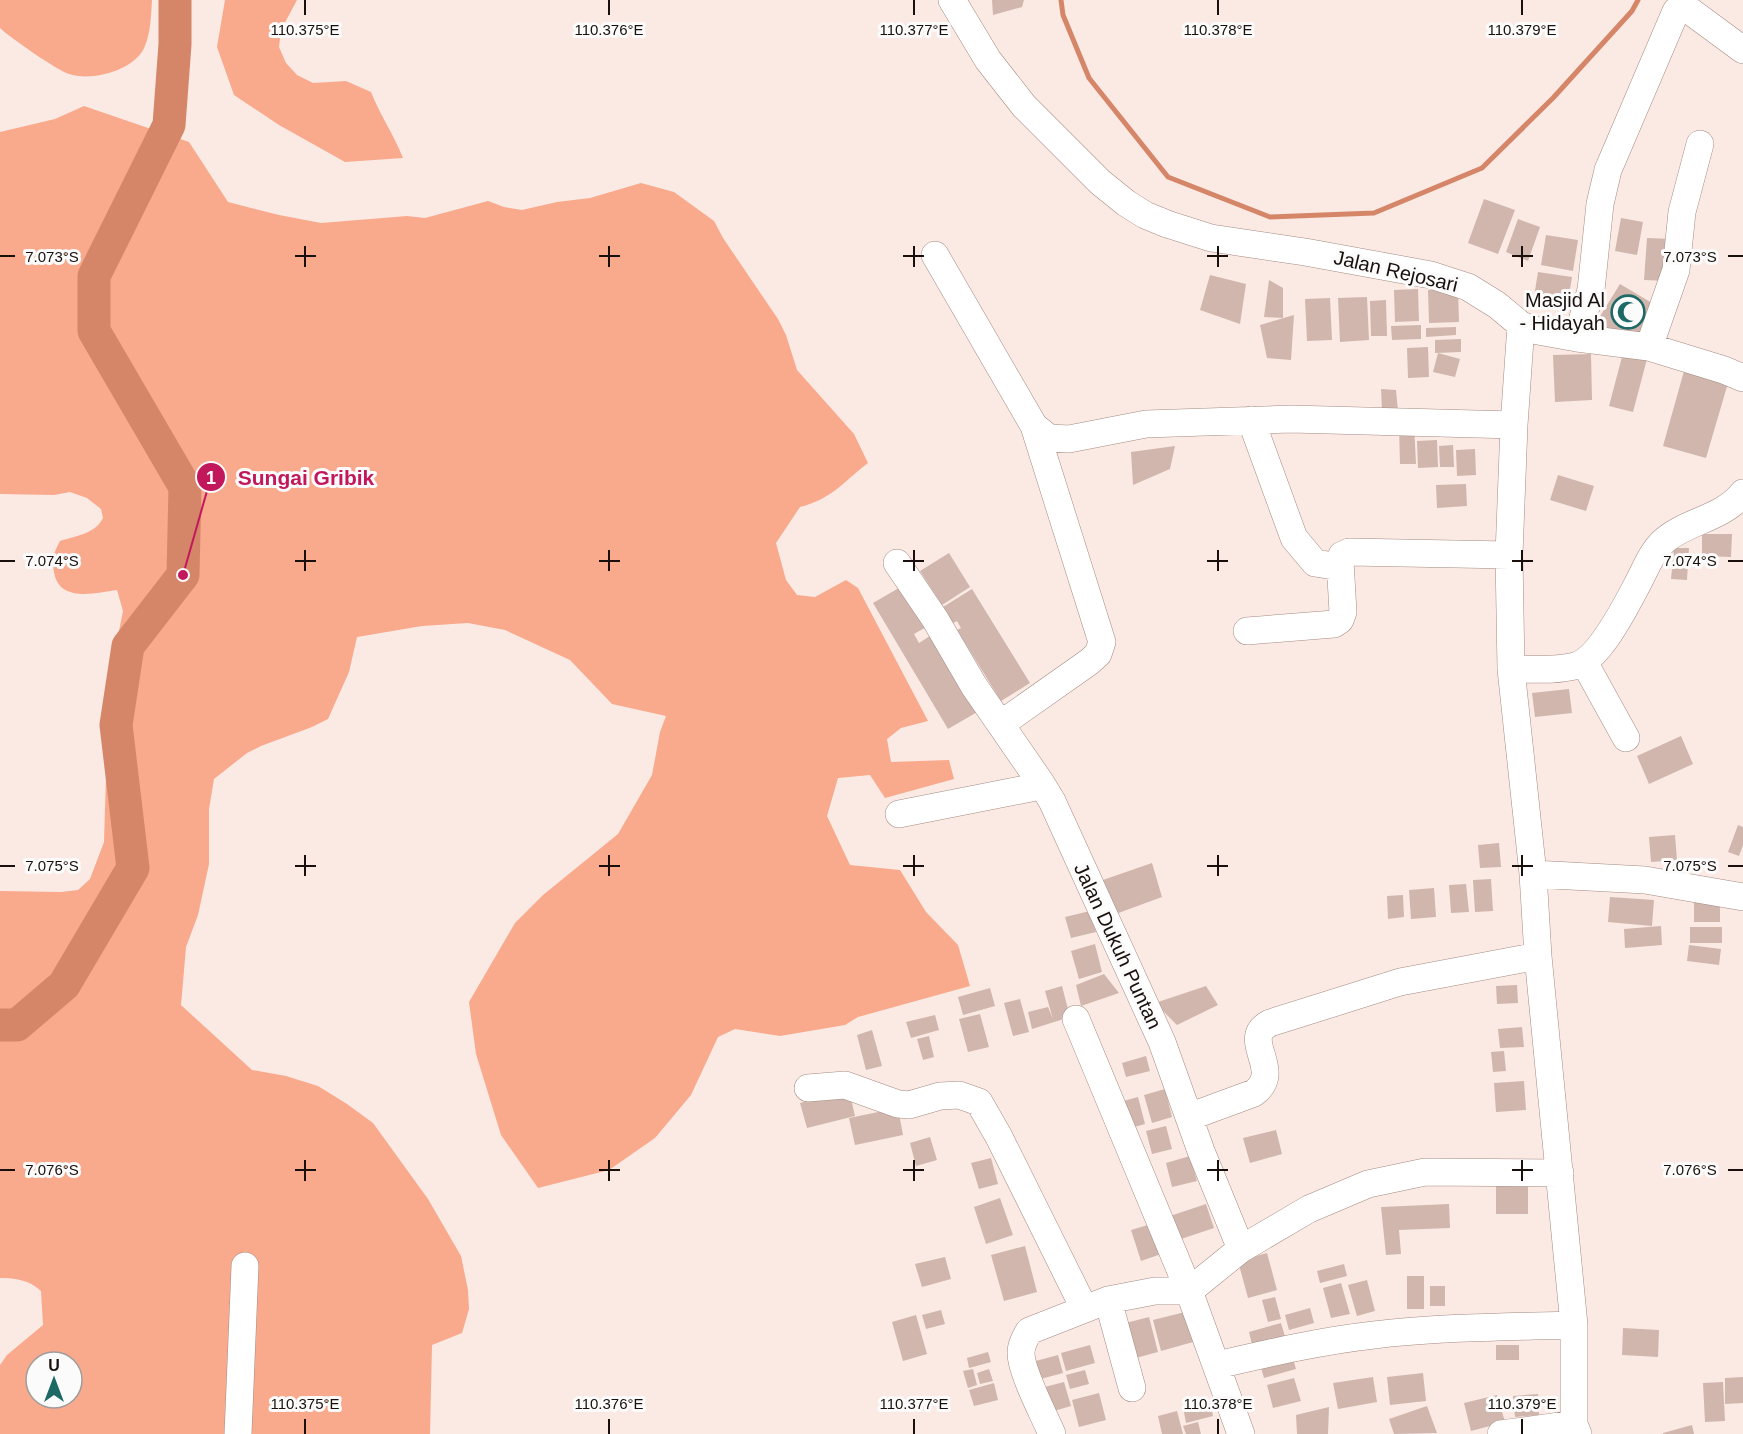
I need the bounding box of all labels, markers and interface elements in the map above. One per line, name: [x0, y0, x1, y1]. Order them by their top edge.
text: 110.375°E: [270, 21, 340, 38]
text: 110.376°E: [574, 21, 644, 38]
text: 110.377°E: [879, 21, 949, 38]
text: 110.378°E: [1183, 21, 1253, 38]
text: 110.379°E: [1487, 21, 1557, 38]
street label: Jalan Rejosari: [1332, 246, 1460, 296]
text: 7.073°S: [25, 248, 79, 265]
text: 7.073°S: [1663, 248, 1717, 265]
place label: Masjid Al - Hidayah: [1519, 289, 1605, 334]
mosque icon: Masjid Al - Hidayah: [1610, 294, 1646, 330]
callout: Sungai Gribik: [196, 458, 386, 497]
text: Sungai Gribik: [238, 466, 375, 489]
text: 1: [206, 468, 216, 488]
text: 7.074°S: [25, 552, 79, 569]
text: 7.074°S: [1663, 552, 1717, 569]
text: 7.075°S: [25, 857, 79, 874]
text: 7.075°S: [1663, 857, 1717, 874]
street label: Jalan Dukuh Puntan: [1070, 860, 1166, 1032]
text: 7.076°S: [25, 1161, 79, 1178]
text: 7.076°S: [1663, 1161, 1717, 1178]
north arrow: [24, 1350, 84, 1410]
text: U: [48, 1357, 60, 1374]
text: 110.375°E: [270, 1395, 340, 1412]
text: 110.376°E: [574, 1395, 644, 1412]
text: 110.377°E: [879, 1395, 949, 1412]
text: 110.378°E: [1183, 1395, 1253, 1412]
text: 110.379°E: [1487, 1395, 1557, 1412]

